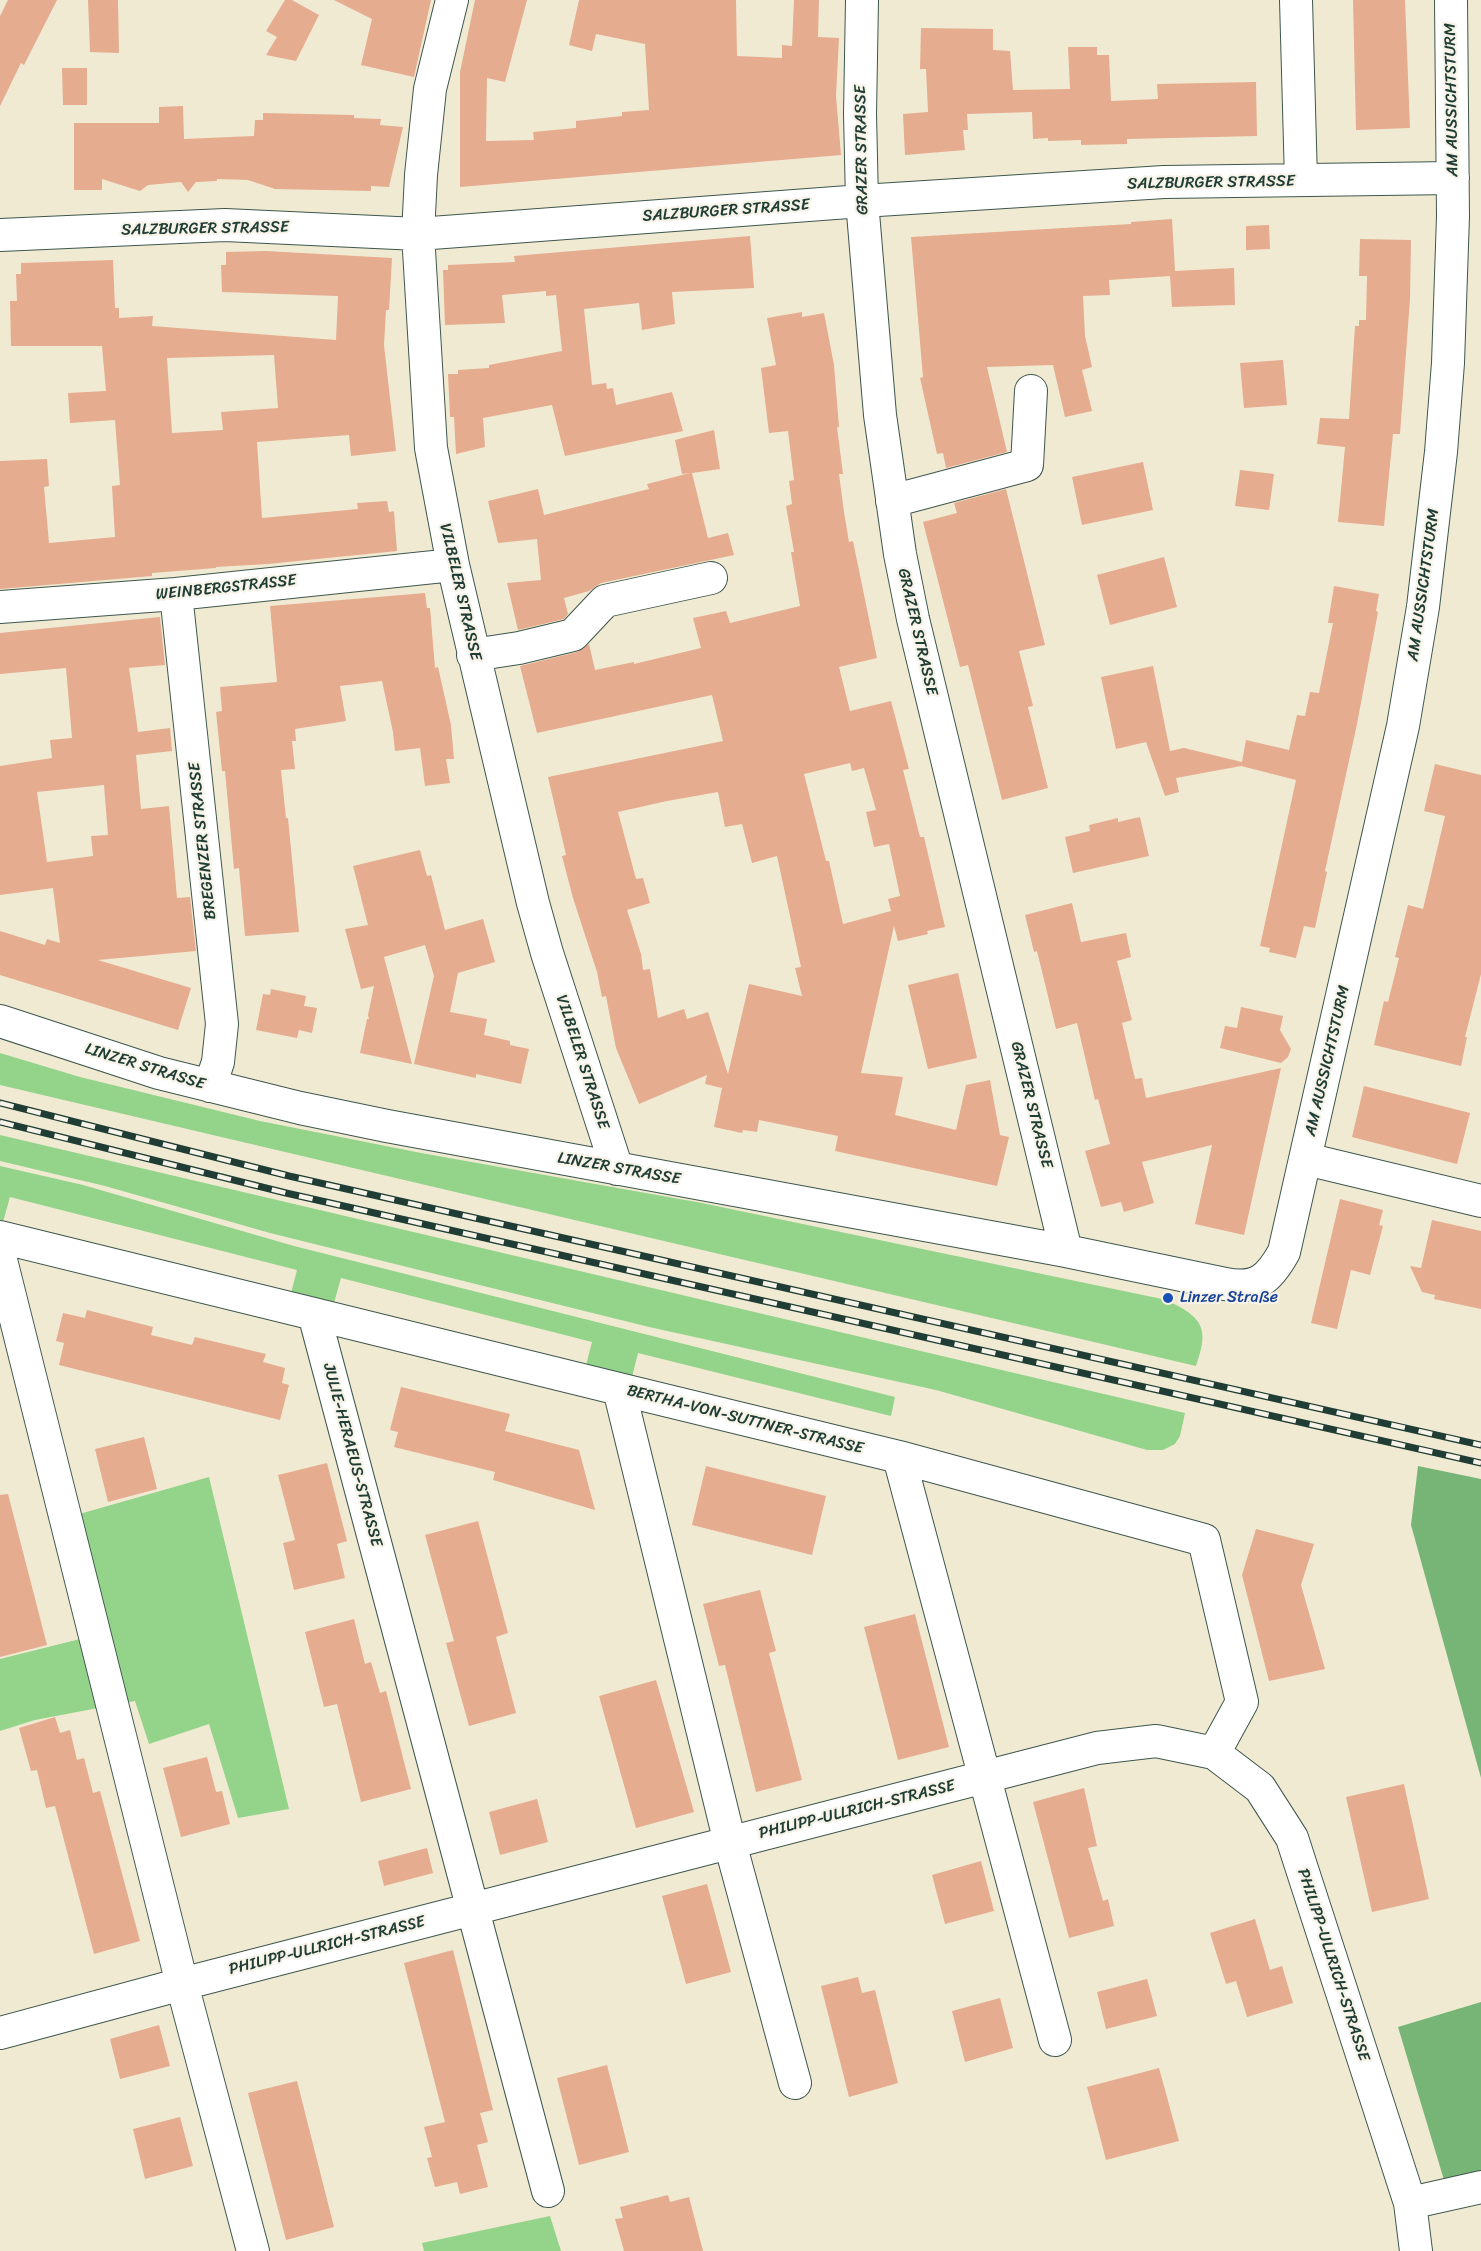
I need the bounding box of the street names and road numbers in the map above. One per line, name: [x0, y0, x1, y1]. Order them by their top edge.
street label: AM AUSSICHTSTURM: [1441, 23, 1463, 177]
street label: GRAZER STRASSE: [851, 85, 873, 215]
street label: SALZBURGER STRASSE: [1127, 172, 1295, 194]
street label: SALZBURGER STRASSE: [642, 196, 810, 226]
street label: SALZBURGER STRASSE: [121, 218, 289, 240]
street label: AM AUSSICHTSTURM: [1404, 508, 1444, 662]
street label: VILBELER STRASSE: [435, 522, 485, 662]
street label: GRAZER STRASSE: [893, 567, 941, 697]
street label: WEINBERGSTRASSE: [155, 571, 297, 605]
street label: BREGENZER STRASSE: [185, 761, 221, 921]
street label: AM AUSSICHTSTURM: [1301, 984, 1355, 1138]
street label: VILBELER STRASSE: [551, 992, 613, 1132]
street label: LINZER STRASSE: [83, 1040, 207, 1094]
street label: GRAZER STRASSE: [1006, 1040, 1056, 1170]
street label: LINZER STRASSE: [556, 1149, 682, 1189]
street label: JULIE-HERAEUS-STRASSE: [318, 1361, 386, 1549]
street label: BERTHA-VON-SUTTNER-STRASSE: [625, 1381, 865, 1459]
street label: PHILIPP-ULLRICH-STRASSE: [757, 1776, 957, 1844]
street label: PHILIPP-ULLRICH-STRASSE: [1293, 1866, 1373, 2064]
street label: PHILIPP-ULLRICH-STRASSE: [227, 1912, 427, 1980]

